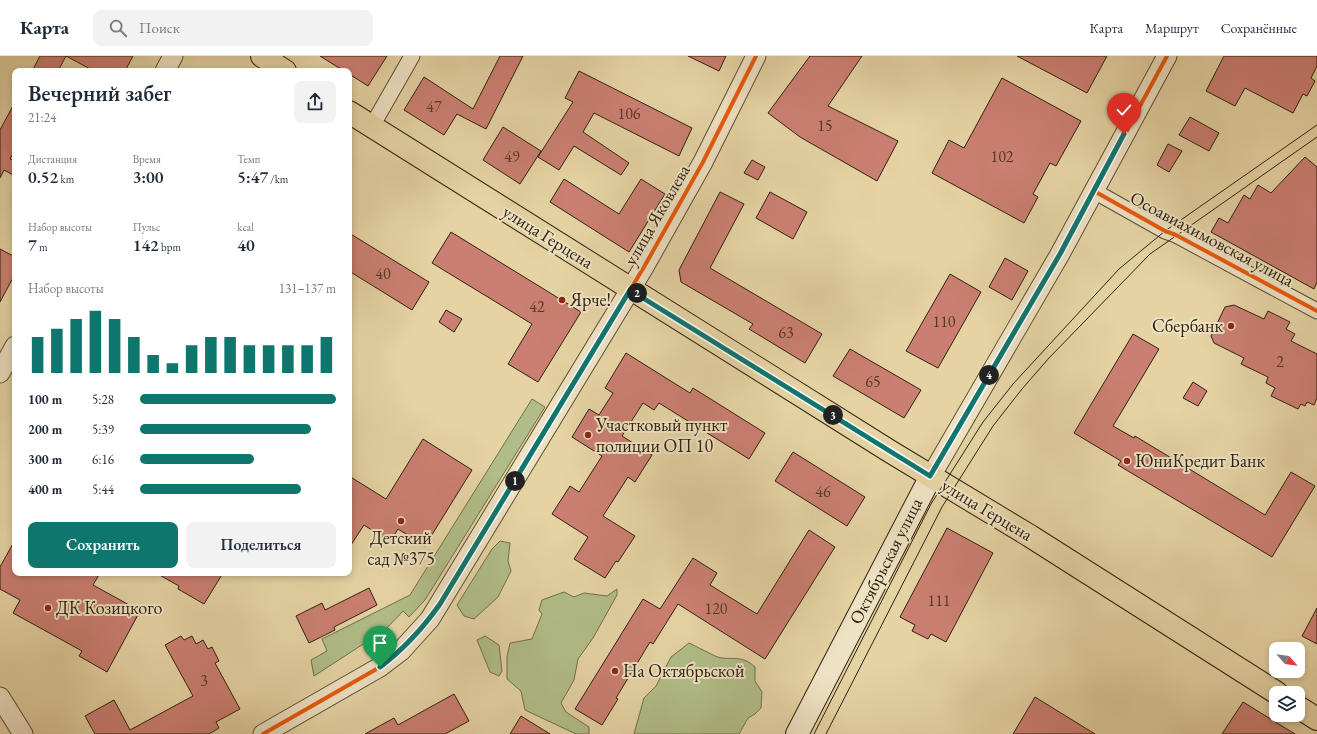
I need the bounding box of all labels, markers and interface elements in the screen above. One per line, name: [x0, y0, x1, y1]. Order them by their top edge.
search box: [93, 10, 373, 46]
text: Карта: [20, 15, 69, 40]
icon: search: [107, 17, 129, 39]
text: Поиск: [139, 18, 180, 37]
text: Карта: [1090, 19, 1123, 37]
text: Маршрут: [1145, 19, 1199, 37]
text: Сохранённые: [1221, 19, 1297, 37]
text: Вечерний забег: [28, 79, 172, 108]
button: share: [294, 81, 336, 123]
pin: [1107, 93, 1141, 134]
house number: 47: [426, 96, 442, 117]
icon: check: [1113, 99, 1135, 121]
house number: 106: [617, 103, 641, 124]
text: 21:24: [28, 109, 56, 126]
house number: 15: [817, 115, 833, 136]
house number: 49: [504, 146, 520, 167]
house number: 102: [990, 146, 1014, 167]
text: Дистанция: [28, 152, 77, 166]
text: Время: [133, 152, 161, 166]
text: Темп: [237, 152, 260, 166]
street label: улица Яковлева: [618, 159, 695, 269]
text: 0.52: [28, 166, 58, 188]
text: 3:00: [133, 166, 163, 188]
text: 5:47: [237, 166, 268, 188]
text: km: [58, 172, 74, 186]
text: /km: [268, 172, 288, 186]
street label: Осоавиахимовская улица: [1126, 186, 1299, 292]
street label: улица Герцена: [499, 200, 599, 274]
text: Набор высоты: [28, 220, 92, 234]
text: Пульс: [133, 220, 161, 234]
text: kcal: [237, 220, 254, 234]
text: 7: [28, 234, 37, 256]
text: 142: [133, 234, 159, 256]
text: 40: [237, 234, 255, 256]
text: m: [37, 240, 48, 254]
text: bpm: [159, 240, 181, 254]
house number: 40: [375, 263, 391, 284]
text: Набор высоты: [28, 280, 104, 297]
text: 131–137 m: [279, 280, 336, 297]
pin: 2: [627, 283, 647, 303]
text: 2: [634, 286, 640, 300]
place label: Ярче!: [569, 288, 611, 311]
marker: Ярче!: [557, 295, 567, 305]
house number: 42: [529, 296, 545, 317]
house number: 110: [932, 311, 956, 332]
place label: Сбербанк: [1152, 314, 1223, 337]
marker: Сбербанк: [1226, 321, 1236, 331]
house number: 63: [778, 322, 794, 343]
house number: 2: [1276, 351, 1284, 372]
pin: 4: [979, 365, 999, 385]
text: 4: [986, 368, 992, 382]
house number: 65: [865, 371, 881, 392]
text: 100 m: [28, 391, 62, 408]
text: 5:28: [92, 391, 114, 408]
pin: 3: [823, 405, 843, 425]
text: 3: [830, 408, 836, 422]
place label: Участковый пункт полиции ОП 10: [595, 413, 728, 457]
text: 200 m: [28, 421, 62, 438]
text: 5:39: [92, 421, 114, 438]
marker: Участковый пункт полиции ОП 10: [583, 430, 593, 440]
place label: ЮниКредит Банк: [1135, 449, 1265, 472]
text: 300 m: [28, 451, 62, 468]
text: 6:16: [92, 451, 114, 468]
marker: ЮниКредит Банк: [1122, 456, 1132, 466]
pin: 1: [505, 471, 525, 491]
street label: улица Герцена: [937, 473, 1038, 546]
text: 1: [512, 474, 518, 488]
text: 400 m: [28, 481, 62, 498]
text: 5:44: [92, 481, 114, 498]
house number: 46: [815, 481, 831, 502]
street label: Октябрьская улица: [844, 493, 928, 628]
marker: Детский сад №375: [396, 516, 406, 526]
button: Сохранить: [28, 522, 178, 568]
button: Поделиться: [186, 522, 336, 568]
place label: Детский сад №375: [367, 526, 435, 570]
house number: 111: [927, 590, 951, 611]
place label: ДК Козицкого: [56, 596, 163, 619]
house number: 120: [704, 598, 728, 619]
marker: ДК Козицкого: [43, 603, 53, 613]
pin: [363, 626, 397, 667]
icon: arrive: [369, 632, 391, 654]
north arrow: [1269, 642, 1305, 678]
map controls: [1269, 642, 1305, 722]
place label: На Октябрьской: [623, 659, 745, 682]
marker: На Октябрьской: [610, 666, 620, 676]
house number: 3: [200, 670, 208, 691]
button: layers: [1269, 686, 1305, 722]

